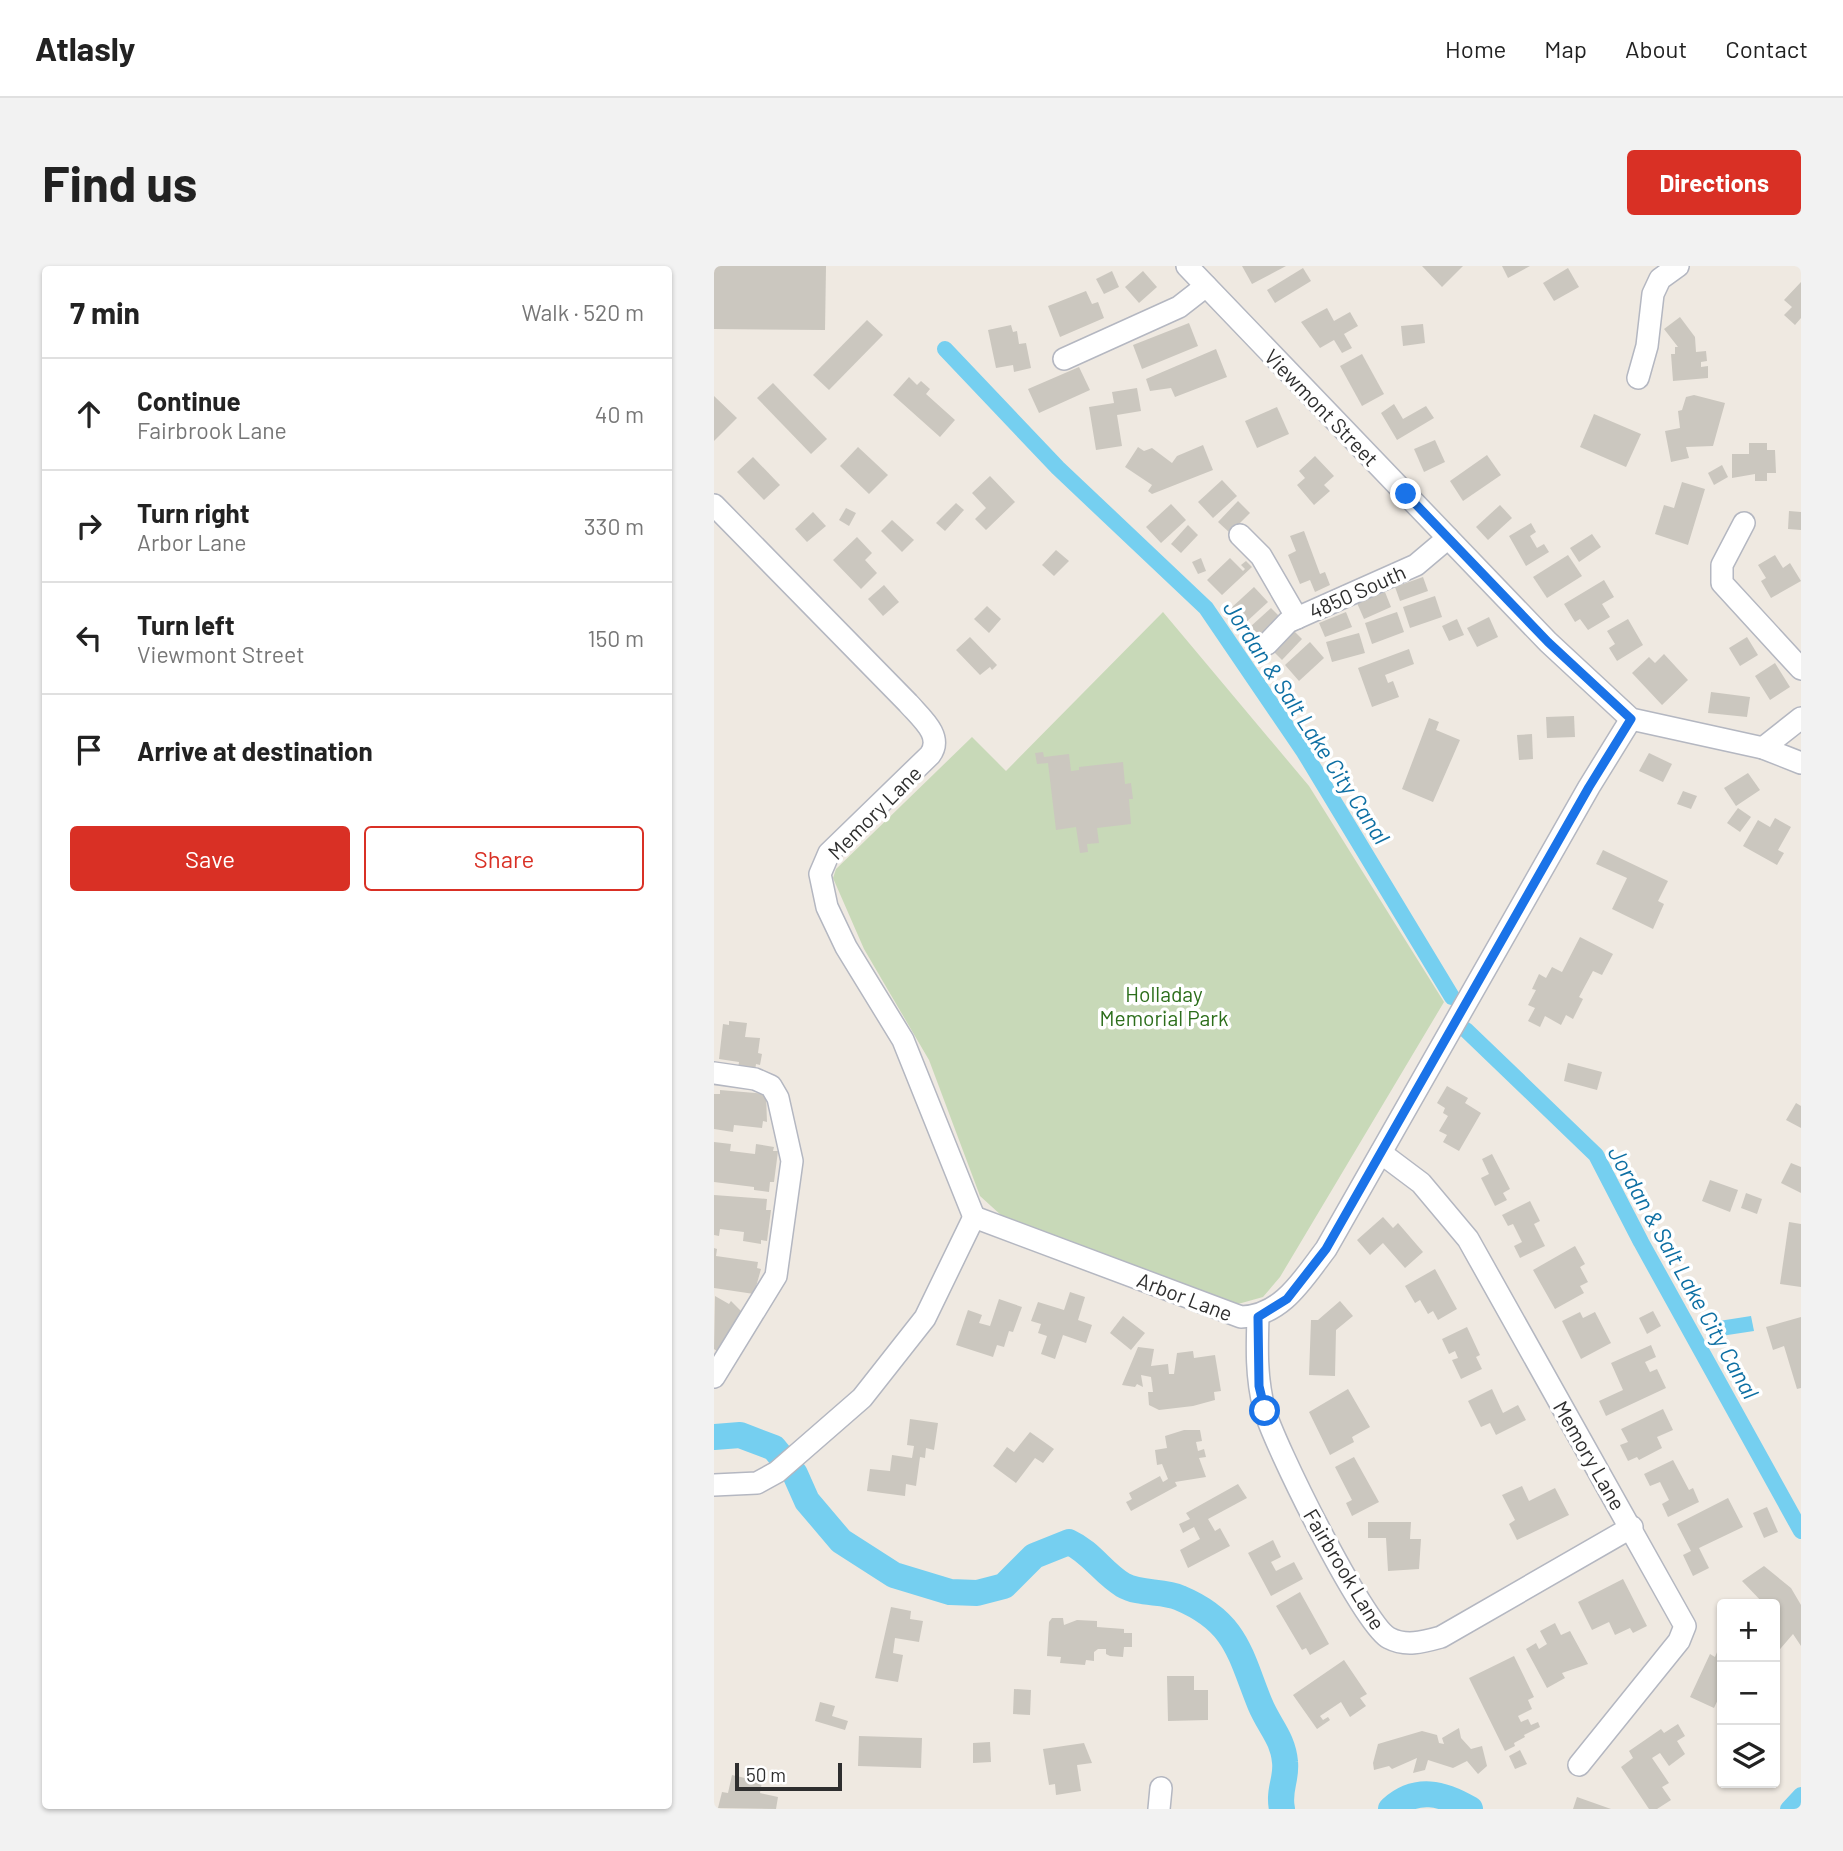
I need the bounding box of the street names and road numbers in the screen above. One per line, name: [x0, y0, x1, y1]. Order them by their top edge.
street label: Viewmont Street: [1260, 343, 1384, 471]
street label: 4850 South: [1305, 559, 1409, 623]
street label: Memory Lane: [822, 760, 926, 864]
street label: Arbor Lane: [1134, 1266, 1236, 1326]
street label: Memory Lane: [1549, 1396, 1631, 1514]
street label: Fairbrook Lane: [1299, 1504, 1391, 1634]

